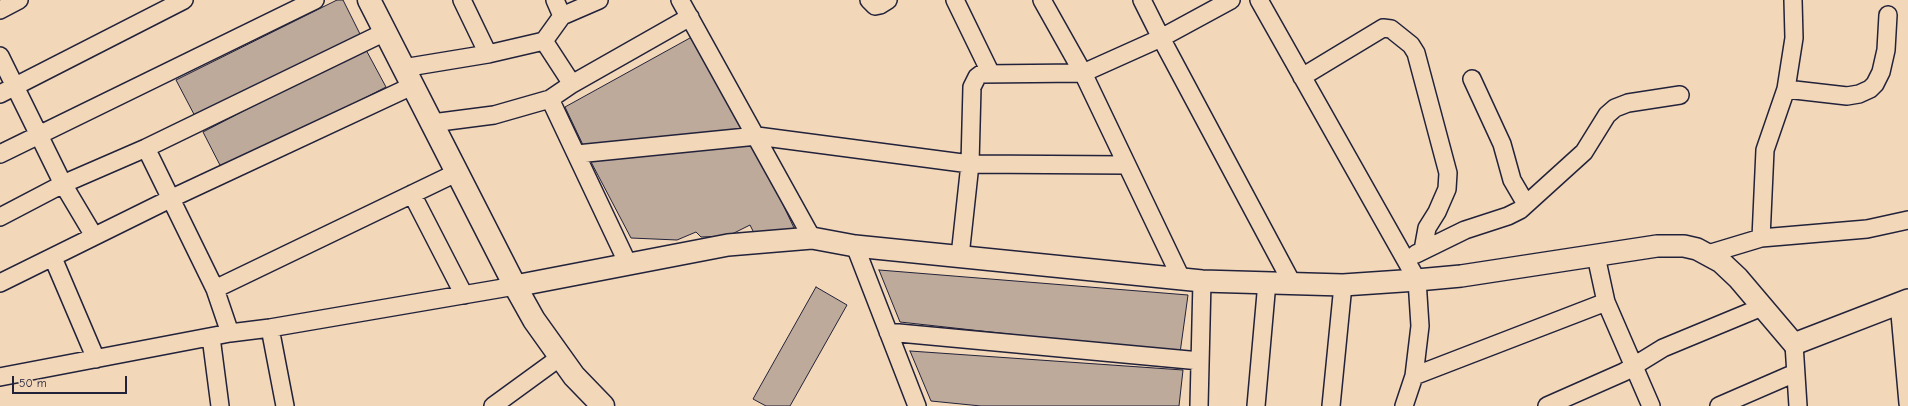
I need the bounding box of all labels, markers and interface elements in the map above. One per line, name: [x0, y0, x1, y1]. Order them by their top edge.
scale bar: [14, 368, 129, 394]
text: 50 m: [19, 376, 47, 390]

